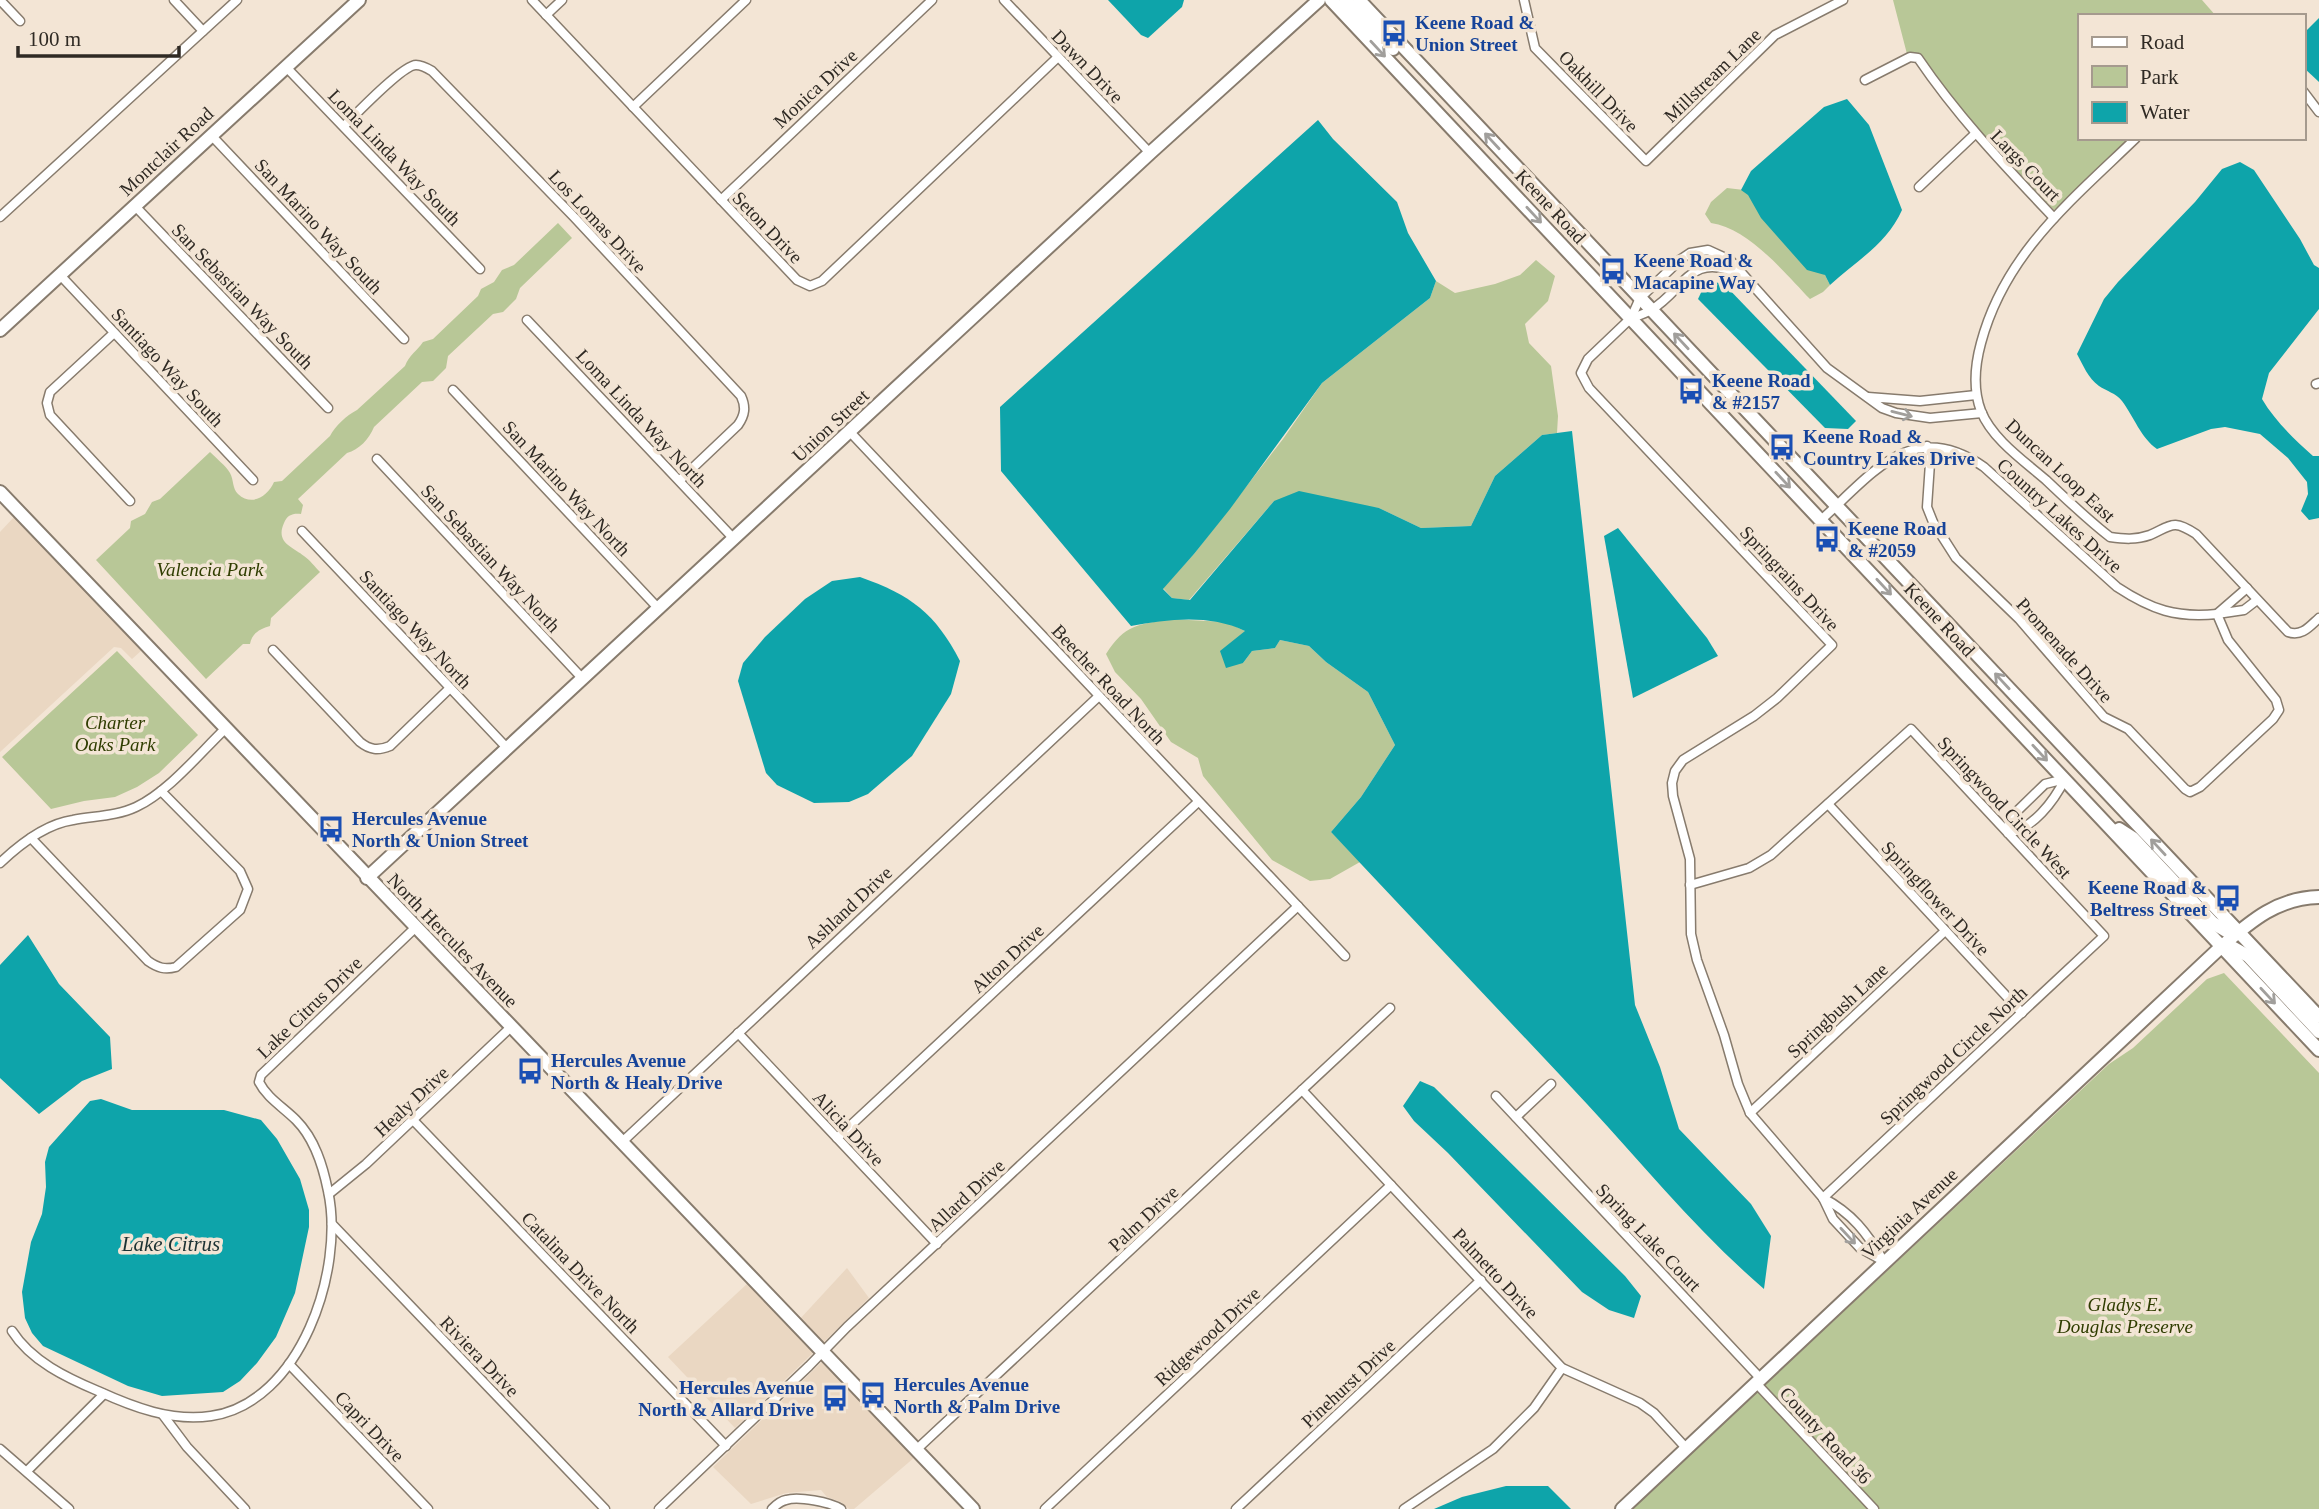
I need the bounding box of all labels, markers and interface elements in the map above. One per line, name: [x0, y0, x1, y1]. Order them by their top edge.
place label: Keene Road & Union Street: [1415, 12, 1534, 55]
scale bar: [18, 14, 178, 58]
legend: [2078, 14, 2305, 140]
bus stop icon: Keene Road & Union Street: [1379, 18, 1409, 48]
street label: Millstream Lane: [1660, 24, 1765, 127]
street label: Dawn Drive: [1048, 25, 1128, 107]
text: 100 m: [28, 27, 81, 51]
text: Road: [2140, 30, 2185, 54]
one-way arrow: [1369, 40, 1386, 57]
street label: Monica Drive: [769, 45, 861, 132]
street label: Oakhill Drive: [1555, 46, 1643, 136]
text: Park: [2140, 65, 2179, 89]
street label: Loma Linda Way South: [324, 85, 465, 230]
text: Water: [2140, 100, 2190, 124]
street label: Montclair Road: [115, 103, 218, 200]
street label: Largs Court: [1986, 125, 2065, 206]
one-way arrow: [1484, 133, 1501, 150]
street label: San Marino Way South: [251, 154, 387, 299]
street label: Keene Road: [1511, 165, 1590, 248]
street label: Los Lomas Drive: [545, 166, 651, 277]
street label: Seton Drive: [728, 187, 807, 267]
one-way arrow: [1525, 206, 1542, 223]
street label: San Sebastian Way South: [168, 219, 318, 374]
place label: Keene Road & Macapine Way: [1634, 250, 1756, 293]
bus stop icon: Keene Road & Macapine Way: [1598, 256, 1628, 286]
street label: Santiago Way South: [107, 304, 228, 431]
one-way arrow: [1673, 333, 1690, 350]
street label: Loma Linda Way North: [572, 345, 711, 492]
place label: Keene Road & #2157: [1712, 370, 1811, 413]
bus stop icon: Keene Road & #2157: [1676, 376, 1706, 406]
street label: Union Street: [788, 384, 873, 466]
one-way arrow: [1890, 408, 1912, 421]
street label: Duncan Loop East: [2002, 414, 2120, 527]
street label: San Marino Way North: [499, 416, 635, 561]
place label: Keene Road & Country Lakes Drive: [1803, 426, 1975, 469]
bus stop icon: Keene Road & Country Lakes Drive: [1767, 432, 1797, 462]
street label: Country Lakes Drive: [1993, 454, 2126, 577]
one-way arrow: [1775, 471, 1792, 488]
street label: San Sebastian Way North: [417, 480, 565, 637]
place label: Keene Road & #2059: [1848, 518, 1947, 561]
street label: Springrains Drive: [1736, 522, 1844, 635]
bus stop icon: Keene Road & #2059: [1812, 524, 1842, 554]
park label: Valencia Park: [156, 559, 264, 580]
street label: Santiago Way North: [355, 566, 476, 693]
one-way arrow: [1876, 578, 1893, 595]
street label: Keene Road: [1900, 578, 1979, 661]
street label: Promenade Drive: [2012, 594, 2117, 707]
street label: Beecher Road North: [1048, 620, 1170, 749]
one-way arrow: [1993, 673, 2010, 690]
park label: Charter Oaks Park: [75, 712, 156, 755]
street label: Springwood Circle West: [1934, 732, 2076, 883]
one-way arrow: [2032, 744, 2049, 761]
place label: Hercules Avenue North & Union Street: [352, 808, 529, 851]
bus stop icon: Hercules Avenue North & Union Street: [316, 814, 346, 844]
street label: Springflower Drive: [1877, 837, 1994, 960]
one-way arrow: [2149, 839, 2166, 856]
street label: Ashland Drive: [800, 862, 896, 953]
street label: North Hercules Avenue: [383, 869, 522, 1012]
place label: Keene Road & Beltress Street: [2088, 877, 2208, 920]
bus stop icon: Keene Road & Beltress Street: [2213, 883, 2243, 913]
street label: Alton Drive: [967, 920, 1048, 997]
street label: Lake Citrus Drive: [253, 952, 366, 1063]
street label: Springbush Lane: [1783, 959, 1892, 1062]
street label: Springwood Circle North: [1876, 981, 2031, 1129]
one-way arrow: [2260, 987, 2277, 1004]
place label: Hercules Avenue North & Healy Drive: [551, 1050, 722, 1093]
bus stop icon: Hercules Avenue North & Healy Drive: [515, 1056, 545, 1086]
street label: Healy Drive: [370, 1062, 453, 1141]
street label: Alicia Drive: [809, 1087, 889, 1170]
street label: Allard Drive: [924, 1155, 1009, 1236]
street label: Virginia Avenue: [1857, 1164, 1962, 1263]
street label: Spring Lake Court: [1592, 1179, 1706, 1296]
street label: Palm Drive: [1104, 1181, 1182, 1256]
street label: Catalina Drive North: [517, 1207, 644, 1338]
street label: Palmetto Drive: [1449, 1224, 1543, 1323]
one-way arrow: [1840, 1227, 1857, 1244]
water label: Lake Citrus: [121, 1232, 220, 1256]
street label: Ridgewood Drive: [1151, 1282, 1264, 1390]
park label: Gladys E. Douglas Preserve: [2056, 1294, 2193, 1337]
street label: Riviera Drive: [436, 1312, 523, 1401]
street label: Pinehurst Drive: [1297, 1335, 1399, 1432]
place label: Hercules Avenue North & Palm Drive: [894, 1374, 1060, 1417]
place label: Hercules Avenue North & Allard Drive: [638, 1377, 814, 1420]
bus stop icon: Hercules Avenue North & Palm Drive: [858, 1380, 888, 1410]
bus stop icon: Hercules Avenue North & Allard Drive: [820, 1383, 850, 1413]
street label: County Road 36: [1775, 1383, 1876, 1488]
street label: Capri Drive: [331, 1387, 409, 1466]

